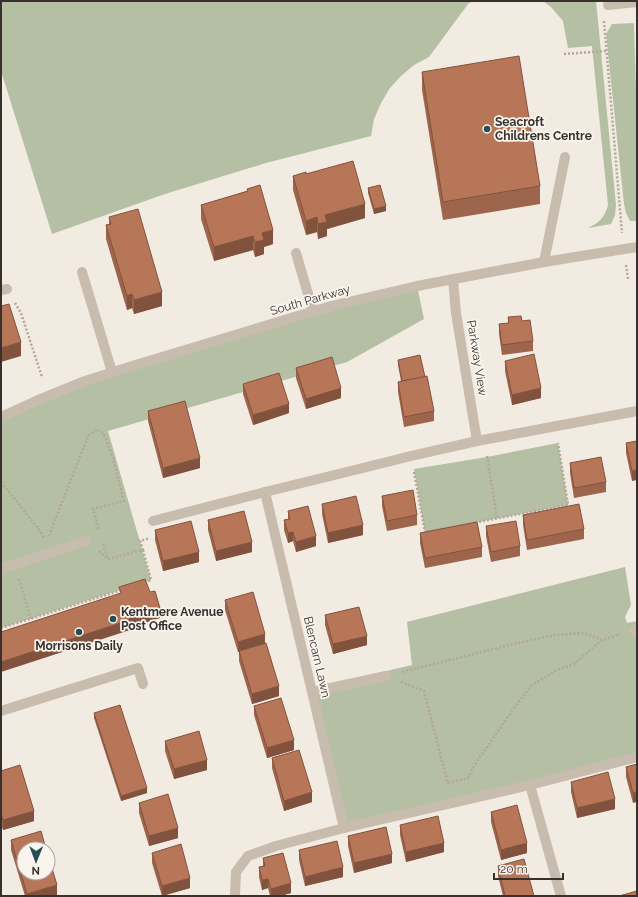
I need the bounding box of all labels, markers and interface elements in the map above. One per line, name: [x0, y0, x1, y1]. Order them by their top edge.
place label: Seacroft Childrens Centre: [495, 115, 592, 143]
marker: Seacroft Childrens Centre: [482, 124, 492, 134]
street label: South Parkway: [268, 282, 352, 318]
street label: Parkway View: [464, 319, 490, 397]
place label: Kentmere Avenue Post Office: [121, 605, 223, 633]
marker: Kentmere Avenue Post Office: [108, 614, 118, 624]
street label: Blencarn Lawn: [301, 615, 333, 699]
marker: Morrisons Daily: [74, 627, 84, 637]
place label: Morrisons Daily: [35, 639, 123, 653]
north arrow: [16, 841, 56, 881]
scale bar: [494, 855, 563, 881]
text: 20 m: [500, 862, 528, 876]
text: N: [32, 864, 40, 877]

